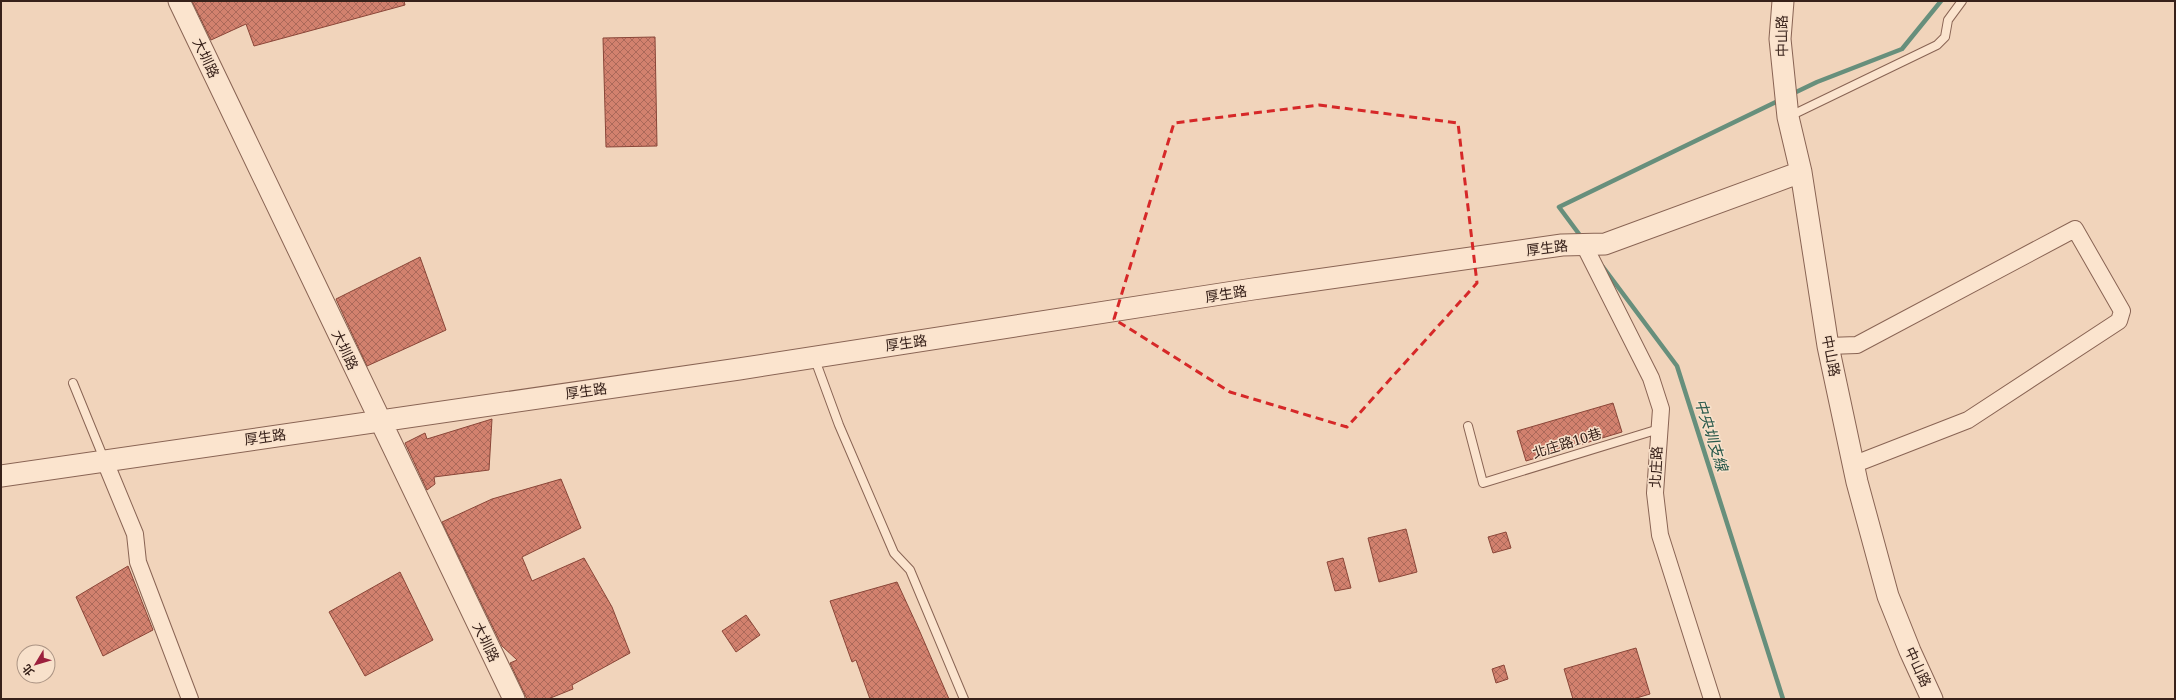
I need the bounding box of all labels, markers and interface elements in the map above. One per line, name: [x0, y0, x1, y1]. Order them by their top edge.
street label: 中山路: [1772, 15, 1791, 57]
street label: 大圳路: [189, 35, 224, 81]
street label: 厚生路: [1525, 236, 1569, 259]
street label: 厚生路: [1204, 281, 1248, 306]
street label: 大圳路: [328, 327, 363, 373]
street label: 厚生路: [884, 330, 928, 355]
street label: 中山路: [1818, 333, 1845, 378]
street label: 厚生路: [564, 378, 608, 403]
water label: 中央圳支線: [1691, 396, 1734, 475]
street label: 北庄路10巷: [1530, 423, 1604, 462]
street label: 厚生路: [243, 424, 287, 449]
street label: 北庄路: [1645, 446, 1666, 488]
street label: 大圳路: [469, 619, 504, 665]
north arrow: [16, 644, 56, 684]
street label: 中山路: [1901, 644, 1936, 690]
text: 北: [18, 662, 37, 679]

